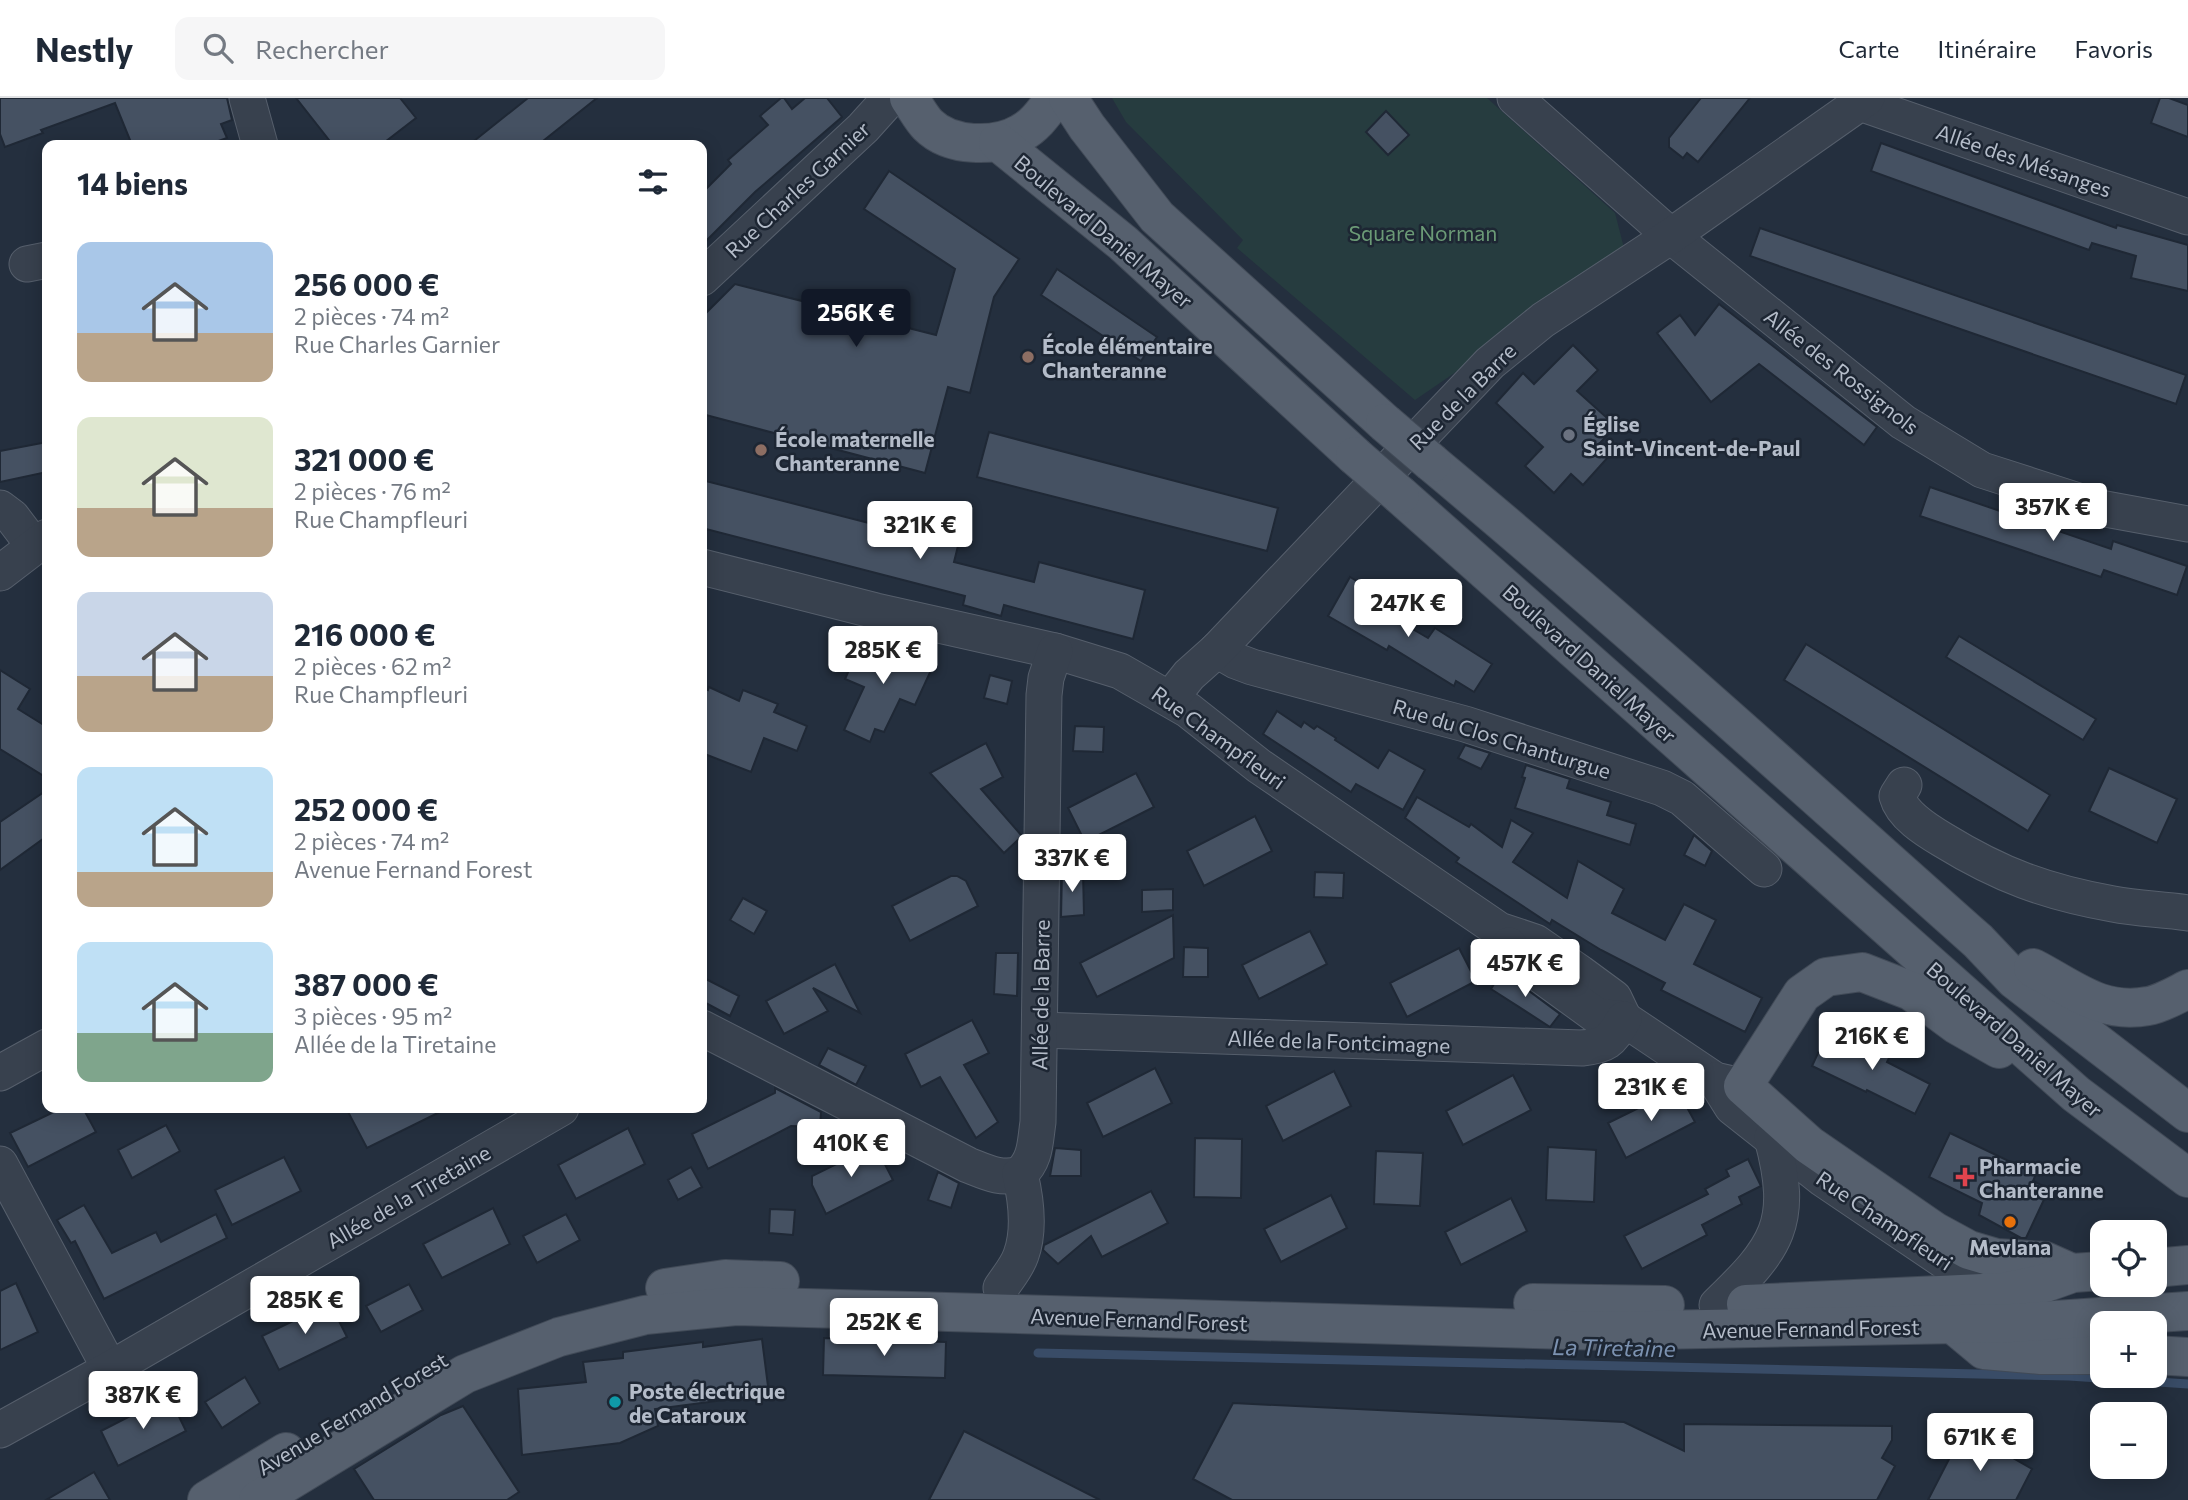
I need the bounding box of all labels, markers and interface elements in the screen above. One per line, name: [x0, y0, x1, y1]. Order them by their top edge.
search box: [175, 17, 665, 80]
text: Nestly: [35, 28, 133, 69]
icon: search: [199, 29, 237, 67]
text: Rechercher: [255, 33, 389, 64]
text: Carte: [1839, 34, 1900, 63]
text: Itinéraire: [1938, 34, 2037, 63]
text: Favoris: [2075, 34, 2153, 63]
street label: Rue Charles Garnier: [720, 116, 874, 262]
street label: Allée des Mésanges: [1933, 118, 2115, 202]
street label: Boulevard Daniel Mayer: [1010, 149, 1198, 313]
icon: filters: [634, 163, 672, 201]
text: 14 biens: [77, 164, 188, 201]
park label: Square Norman: [1349, 220, 1497, 245]
text: 256 000 €: [294, 265, 439, 302]
icon: home: [133, 270, 217, 354]
pin: 256K €: [799, 289, 913, 349]
text: 256K €: [817, 298, 895, 326]
text: 2 pièces · 74 m²: [294, 302, 449, 330]
street label: Allée des Rossignols: [1760, 303, 1924, 439]
text: Rue Charles Garnier: [294, 330, 500, 358]
place label: École élémentaire Chanteranne: [1042, 333, 1213, 382]
street label: Rue de la Barre: [1404, 338, 1520, 454]
marker: École élémentaire Chanteranne: [1020, 349, 1036, 365]
place label: Église Saint-Vincent-de-Paul: [1583, 411, 1800, 460]
place label: École maternelle Chanteranne: [775, 426, 935, 475]
marker: Église Saint-Vincent-de-Paul: [1561, 427, 1577, 443]
text: 321 000 €: [294, 440, 434, 477]
marker: École maternelle Chanteranne: [753, 442, 769, 458]
icon: home: [133, 445, 217, 529]
text: 2 pièces · 76 m²: [294, 477, 451, 505]
pin: 357K €: [1996, 484, 2110, 543]
text: 357K €: [2015, 492, 2091, 520]
pin: 321K €: [863, 502, 977, 561]
text: Rue Champfleuri: [294, 505, 468, 533]
text: 321K €: [883, 510, 957, 538]
street label: Boulevard Daniel Mayer: [1498, 579, 1682, 747]
pin: 247K €: [1351, 580, 1465, 639]
text: 247K €: [1370, 588, 1446, 616]
text: 216 000 €: [294, 615, 436, 652]
icon: home: [133, 620, 217, 704]
pin: 285K €: [826, 626, 940, 686]
text: 285K €: [844, 635, 922, 663]
text: 2 pièces · 62 m²: [294, 652, 451, 680]
text: Rue Champfleuri: [294, 680, 468, 708]
street label: Rue Champfleuri: [1147, 680, 1291, 794]
street label: Rue du Clos Chanturgue: [1390, 693, 1614, 783]
text: 252 000 €: [294, 790, 438, 827]
icon: home: [133, 795, 217, 879]
text: 2 pièces · 74 m²: [294, 827, 449, 855]
pin: 337K €: [1015, 834, 1129, 894]
text: 337K €: [1034, 843, 1110, 871]
text: Avenue Fernand Forest: [294, 855, 532, 883]
street label: Allée de la Barre: [1026, 919, 1054, 1071]
pin: 457K €: [1468, 940, 1582, 999]
text: 457K €: [1487, 948, 1563, 976]
street label: Boulevard Daniel Mayer: [1922, 956, 2108, 1122]
text: 387 000 €: [294, 965, 439, 1002]
icon: home: [133, 970, 217, 1054]
text: 3 pièces · 95 m²: [294, 1002, 452, 1030]
pin: 216K €: [1815, 1012, 1929, 1072]
text: 216K €: [1835, 1021, 1909, 1049]
street label: Allée de la Fontcimagne: [1227, 1025, 1451, 1057]
text: Allée de la Tiretaine: [294, 1030, 496, 1058]
pin: 231K €: [1594, 1063, 1708, 1123]
text: 231K €: [1614, 1072, 1688, 1100]
pin: 410K €: [794, 1119, 908, 1179]
text: 410K €: [813, 1128, 889, 1156]
street label: Allée de la Tiretaine: [322, 1139, 494, 1253]
place label: Pharmacie Chanteranne: [1979, 1153, 2103, 1202]
street label: Rue Champfleuri: [1812, 1165, 1958, 1275]
marker: Pharmacie Chanteranne: [1957, 1169, 1973, 1185]
marker: Mevlana: [2002, 1214, 2018, 1230]
map controls: [2090, 1220, 2167, 1479]
button: locate: [2090, 1220, 2167, 1297]
place label: Mevlana: [1969, 1234, 2051, 1259]
pin: 285K €: [248, 1276, 362, 1336]
text: 285K €: [266, 1285, 344, 1313]
pin: 252K €: [827, 1298, 941, 1358]
street label: Avenue Fernand Forest: [1030, 1303, 1248, 1335]
text: 252K €: [846, 1307, 922, 1335]
button: +: [2090, 1311, 2167, 1388]
street label: Avenue Fernand Forest: [1702, 1314, 1920, 1342]
water label: La Tiretaine: [1552, 1332, 1676, 1362]
street label: Avenue Fernand Forest: [252, 1346, 452, 1480]
pin: 387K €: [86, 1372, 200, 1431]
place label: Poste électrique de Cataroux: [629, 1378, 785, 1427]
text: 387K €: [105, 1380, 181, 1408]
marker: Poste électrique de Cataroux: [607, 1394, 623, 1410]
button: −: [2090, 1402, 2167, 1479]
pin: 671K €: [1923, 1414, 2037, 1473]
text: 671K €: [1943, 1422, 2017, 1450]

